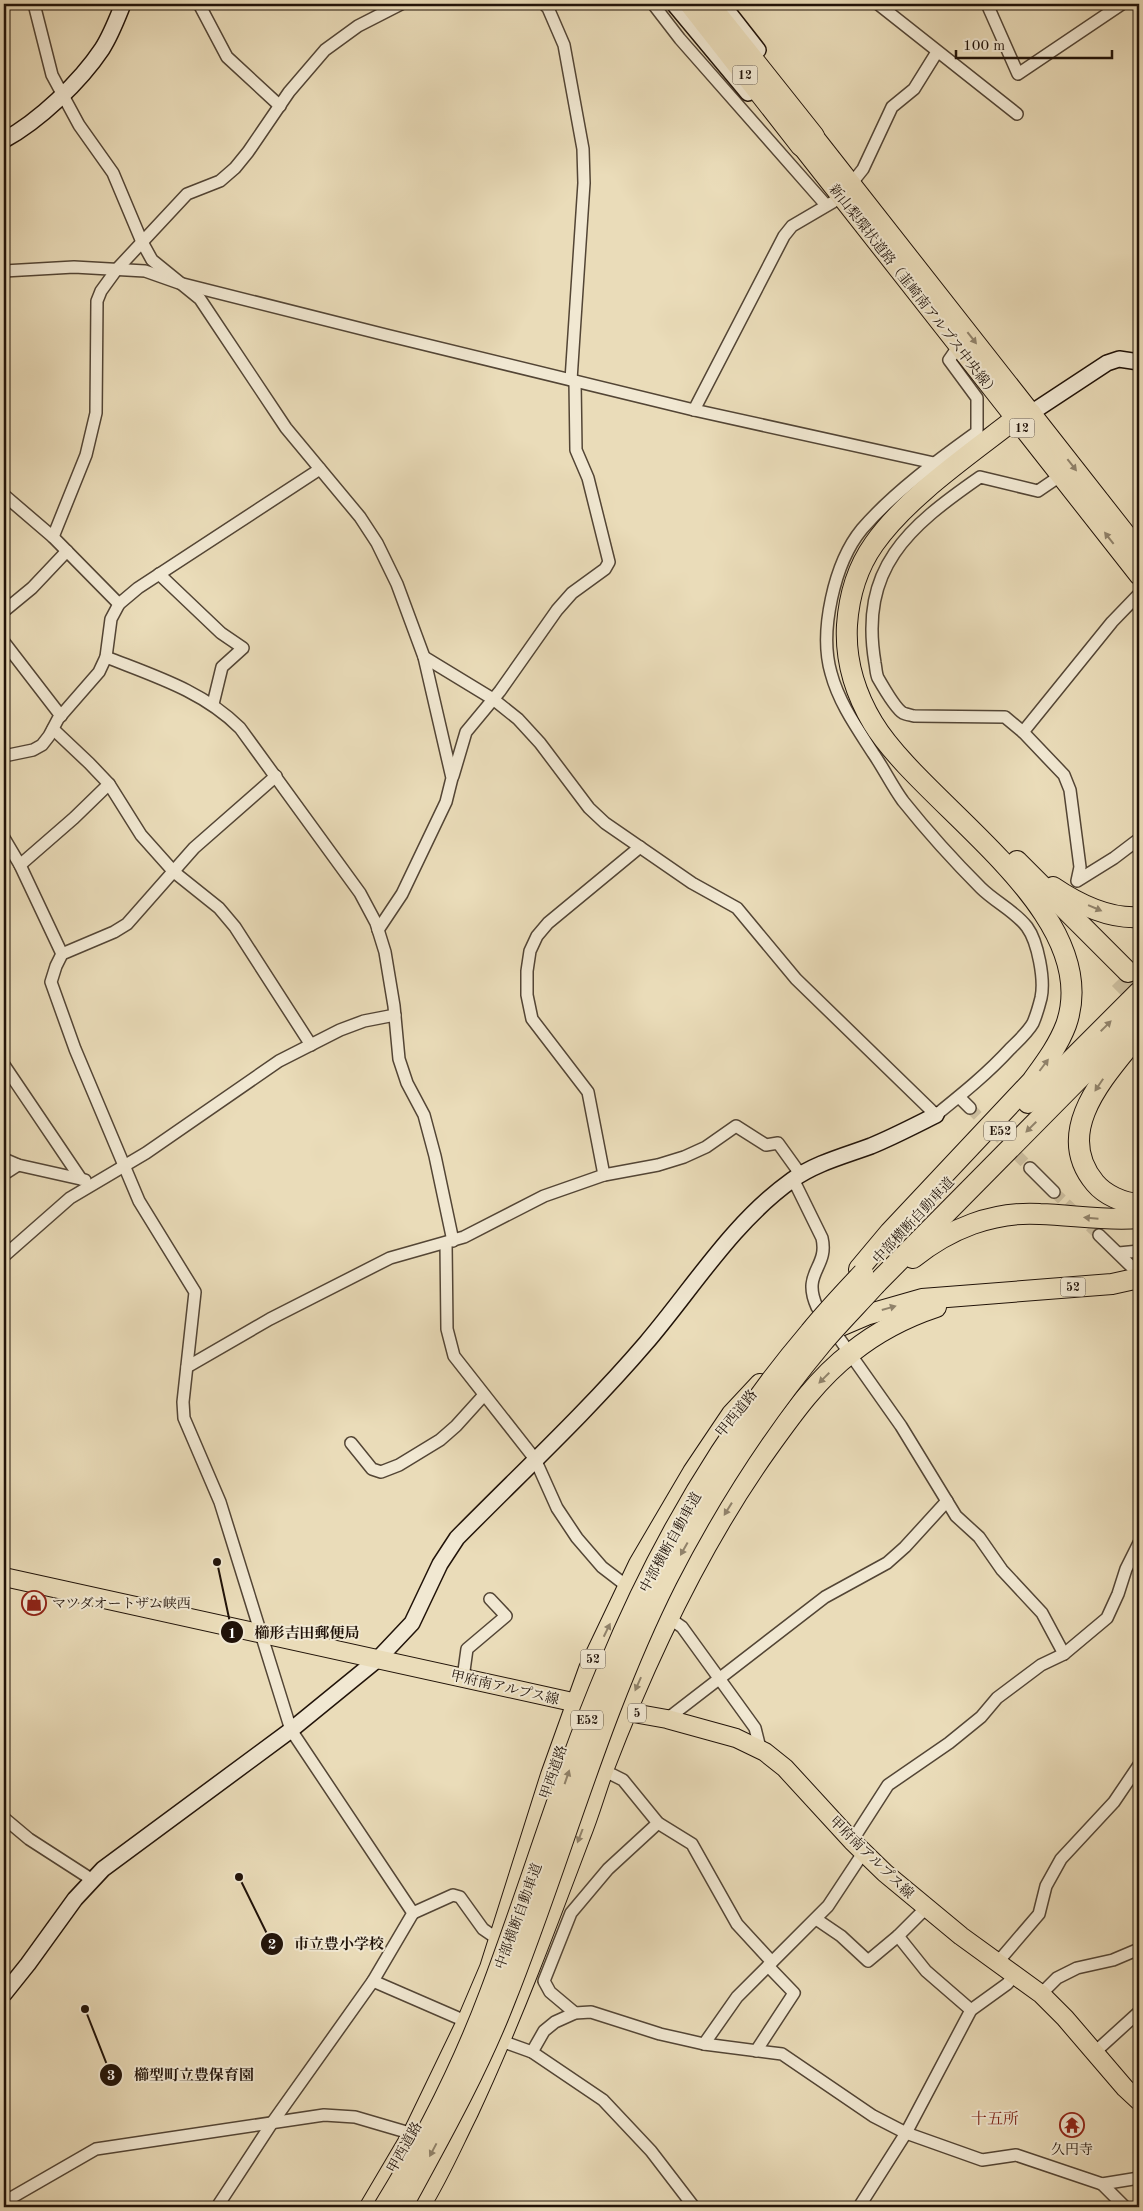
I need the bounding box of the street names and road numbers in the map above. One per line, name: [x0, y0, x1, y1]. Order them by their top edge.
road number: 12: [732, 66, 758, 84]
street label: 新山梨環状道路（韮崎南アルプス中央線）: [826, 181, 1001, 399]
road number: 12: [1010, 418, 1034, 438]
road number: E52: [984, 1122, 1016, 1140]
street label: 中部横断自動車道: [870, 1174, 957, 1266]
road number: 52: [1060, 1277, 1086, 1296]
street label: 甲西道路: [713, 1387, 760, 1440]
street label: 中部横断自動車道: [637, 1490, 704, 1595]
road number: 52: [580, 1650, 606, 1668]
street label: 甲府南アルプス線: [449, 1668, 561, 1707]
road number: 5: [628, 1704, 646, 1722]
road number: E52: [571, 1710, 603, 1730]
street label: 甲西道路: [537, 1743, 570, 1801]
street label: 甲府南アルプス線: [827, 1813, 917, 1901]
street label: 中部横断自動車道: [492, 1861, 545, 1971]
street label: 甲西道路: [384, 2119, 425, 2175]

